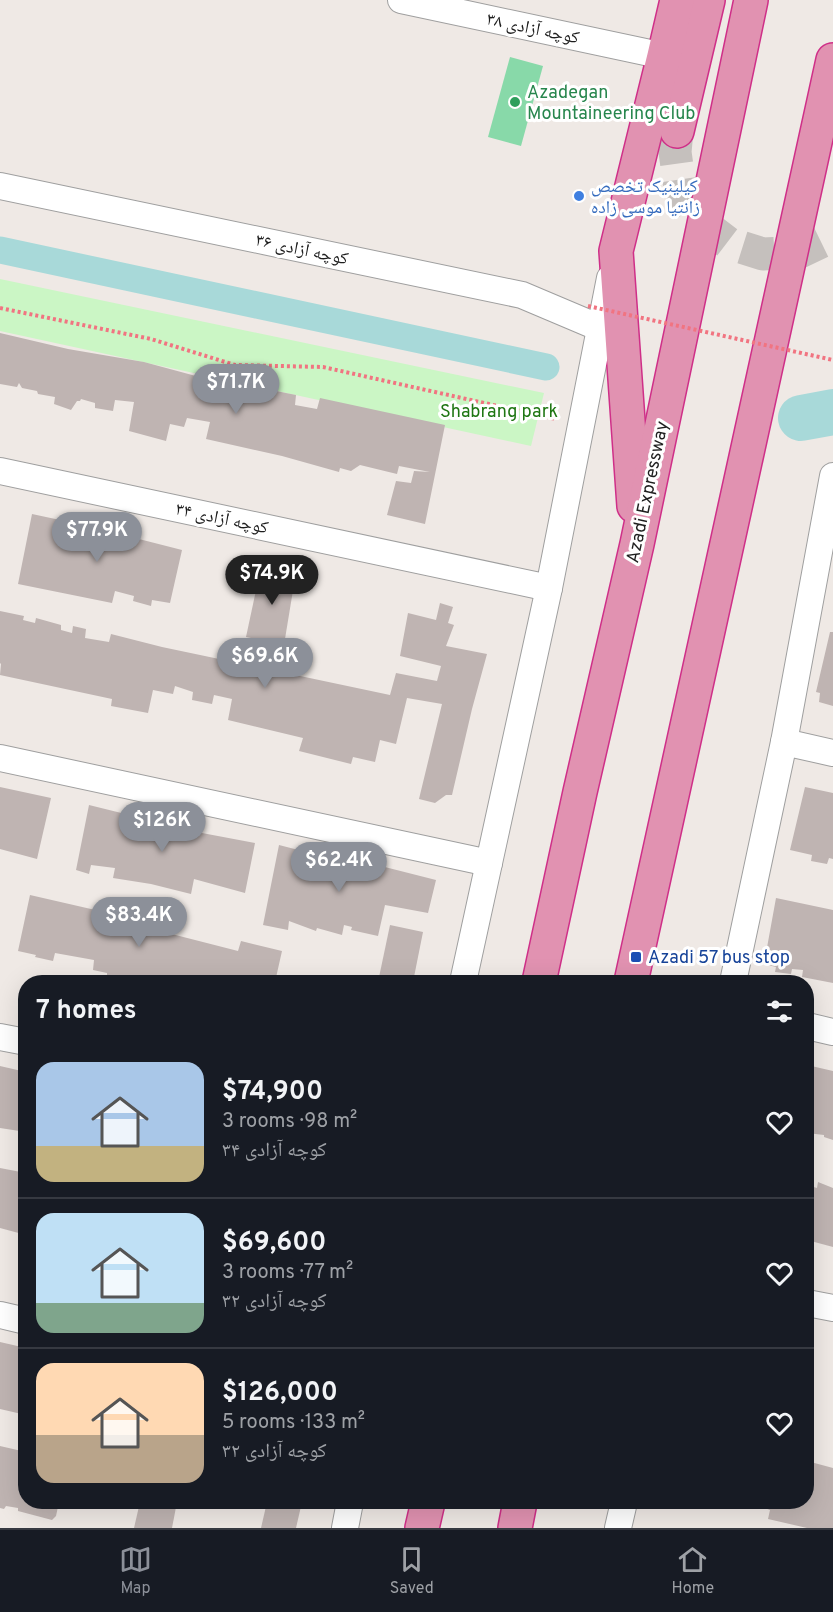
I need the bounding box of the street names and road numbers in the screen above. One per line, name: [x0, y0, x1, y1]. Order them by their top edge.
street label: کوچه آزادی ۳۸: [484, 8, 582, 51]
street label: کوچه آزادی ۳۶: [253, 229, 351, 272]
street label: Azadi Expressway: [622, 419, 675, 565]
street label: کوچه آزادی ۳۴: [173, 498, 271, 541]

